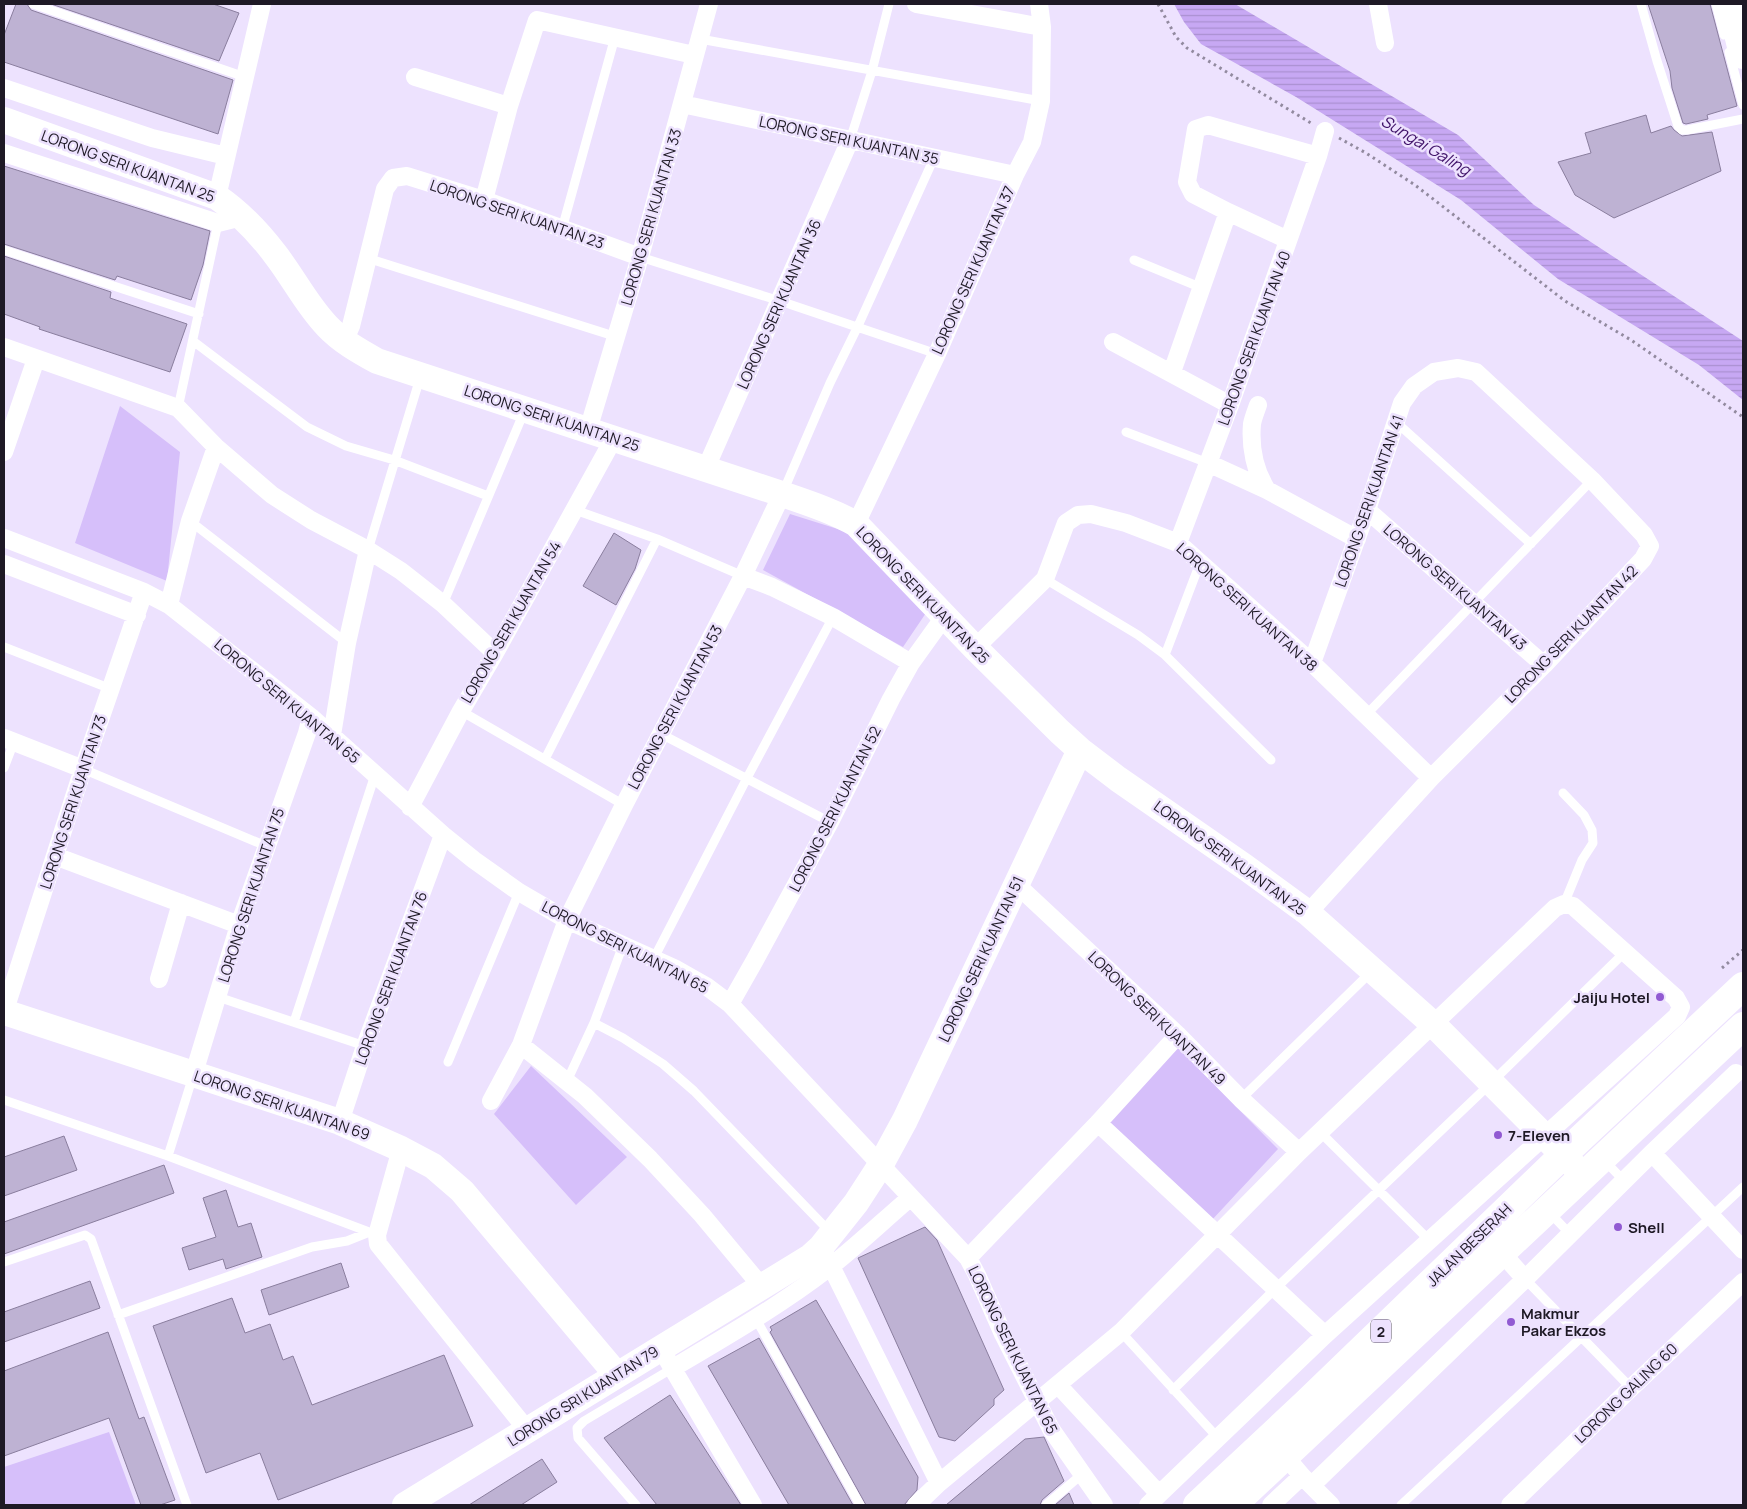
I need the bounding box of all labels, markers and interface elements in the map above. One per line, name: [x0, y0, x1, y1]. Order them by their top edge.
water label: Sungai Galing: [1377, 110, 1476, 181]
street label: LORONG SERI KUANTAN 35: [757, 111, 941, 169]
street label: LORONG SERI KUANTAN 25: [38, 125, 218, 207]
street label: LORONG SERI KUANTAN 33: [616, 126, 686, 308]
street label: LORONG SERI KUANTAN 23: [427, 174, 607, 254]
street label: LORONG SERI KUANTAN 37: [926, 183, 1020, 357]
street label: LORONG SERI KUANTAN 36: [732, 216, 826, 392]
street label: LORONG SERI KUANTAN 40: [1213, 248, 1295, 428]
street label: LORONG SERI KUANTAN 25: [461, 380, 643, 456]
street label: LORONG SERI KUANTAN 41: [1330, 412, 1408, 590]
street label: LORONG SERI KUANTAN 43: [1379, 519, 1531, 655]
street label: LORONG SERI KUANTAN 25: [852, 522, 994, 668]
street label: LORONG SERI KUANTAN 54: [456, 537, 566, 707]
street label: LORONG SERI KUANTAN 38: [1172, 538, 1322, 676]
street label: LORONG SERI KUANTAN 42: [1500, 561, 1642, 707]
street label: LORONG SERI KUANTAN 53: [623, 621, 727, 793]
street label: LORONG SERI KUANTAN 65: [210, 634, 364, 768]
street label: LORONG SERI KUANTAN 73: [35, 712, 111, 892]
street label: LORONG SERI KUANTAN 52: [784, 723, 886, 895]
street label: LORONG SERI KUANTAN 25: [1150, 796, 1310, 920]
street label: LORONG SERI KUANTAN 75: [213, 805, 289, 985]
street label: LORONG SERI KUANTAN 51: [933, 873, 1029, 1045]
street label: LORONG SERI KUANTAN 76: [350, 888, 432, 1068]
street label: LORONG SERI KUANTAN 65: [538, 896, 712, 998]
street label: LORONG SERI KUANTAN 49: [1083, 946, 1231, 1090]
place label: Jaiju Hotel: [1574, 987, 1650, 1008]
marker: Jaiju Hotel: [1654, 991, 1666, 1003]
street label: LORONG SERI KUANTAN 69: [191, 1065, 373, 1145]
place label: 7-Eleven: [1508, 1125, 1570, 1146]
marker: 7-Eleven: [1492, 1129, 1504, 1141]
street label: JALAN BESERAH: [1422, 1199, 1516, 1291]
place label: Shell: [1628, 1217, 1665, 1238]
marker: Shell: [1612, 1221, 1624, 1233]
street label: LORONG SERI KUANTAN 65: [963, 1263, 1063, 1437]
place label: Makmur Pakar Ekzos: [1521, 1303, 1606, 1341]
marker: Makmur Pakar Ekzos: [1505, 1316, 1517, 1328]
road number: 2: [1371, 1320, 1391, 1342]
street label: LORONG GALING 60: [1570, 1338, 1682, 1448]
street label: LORONG SRI KUANTAN 79: [503, 1341, 663, 1451]

